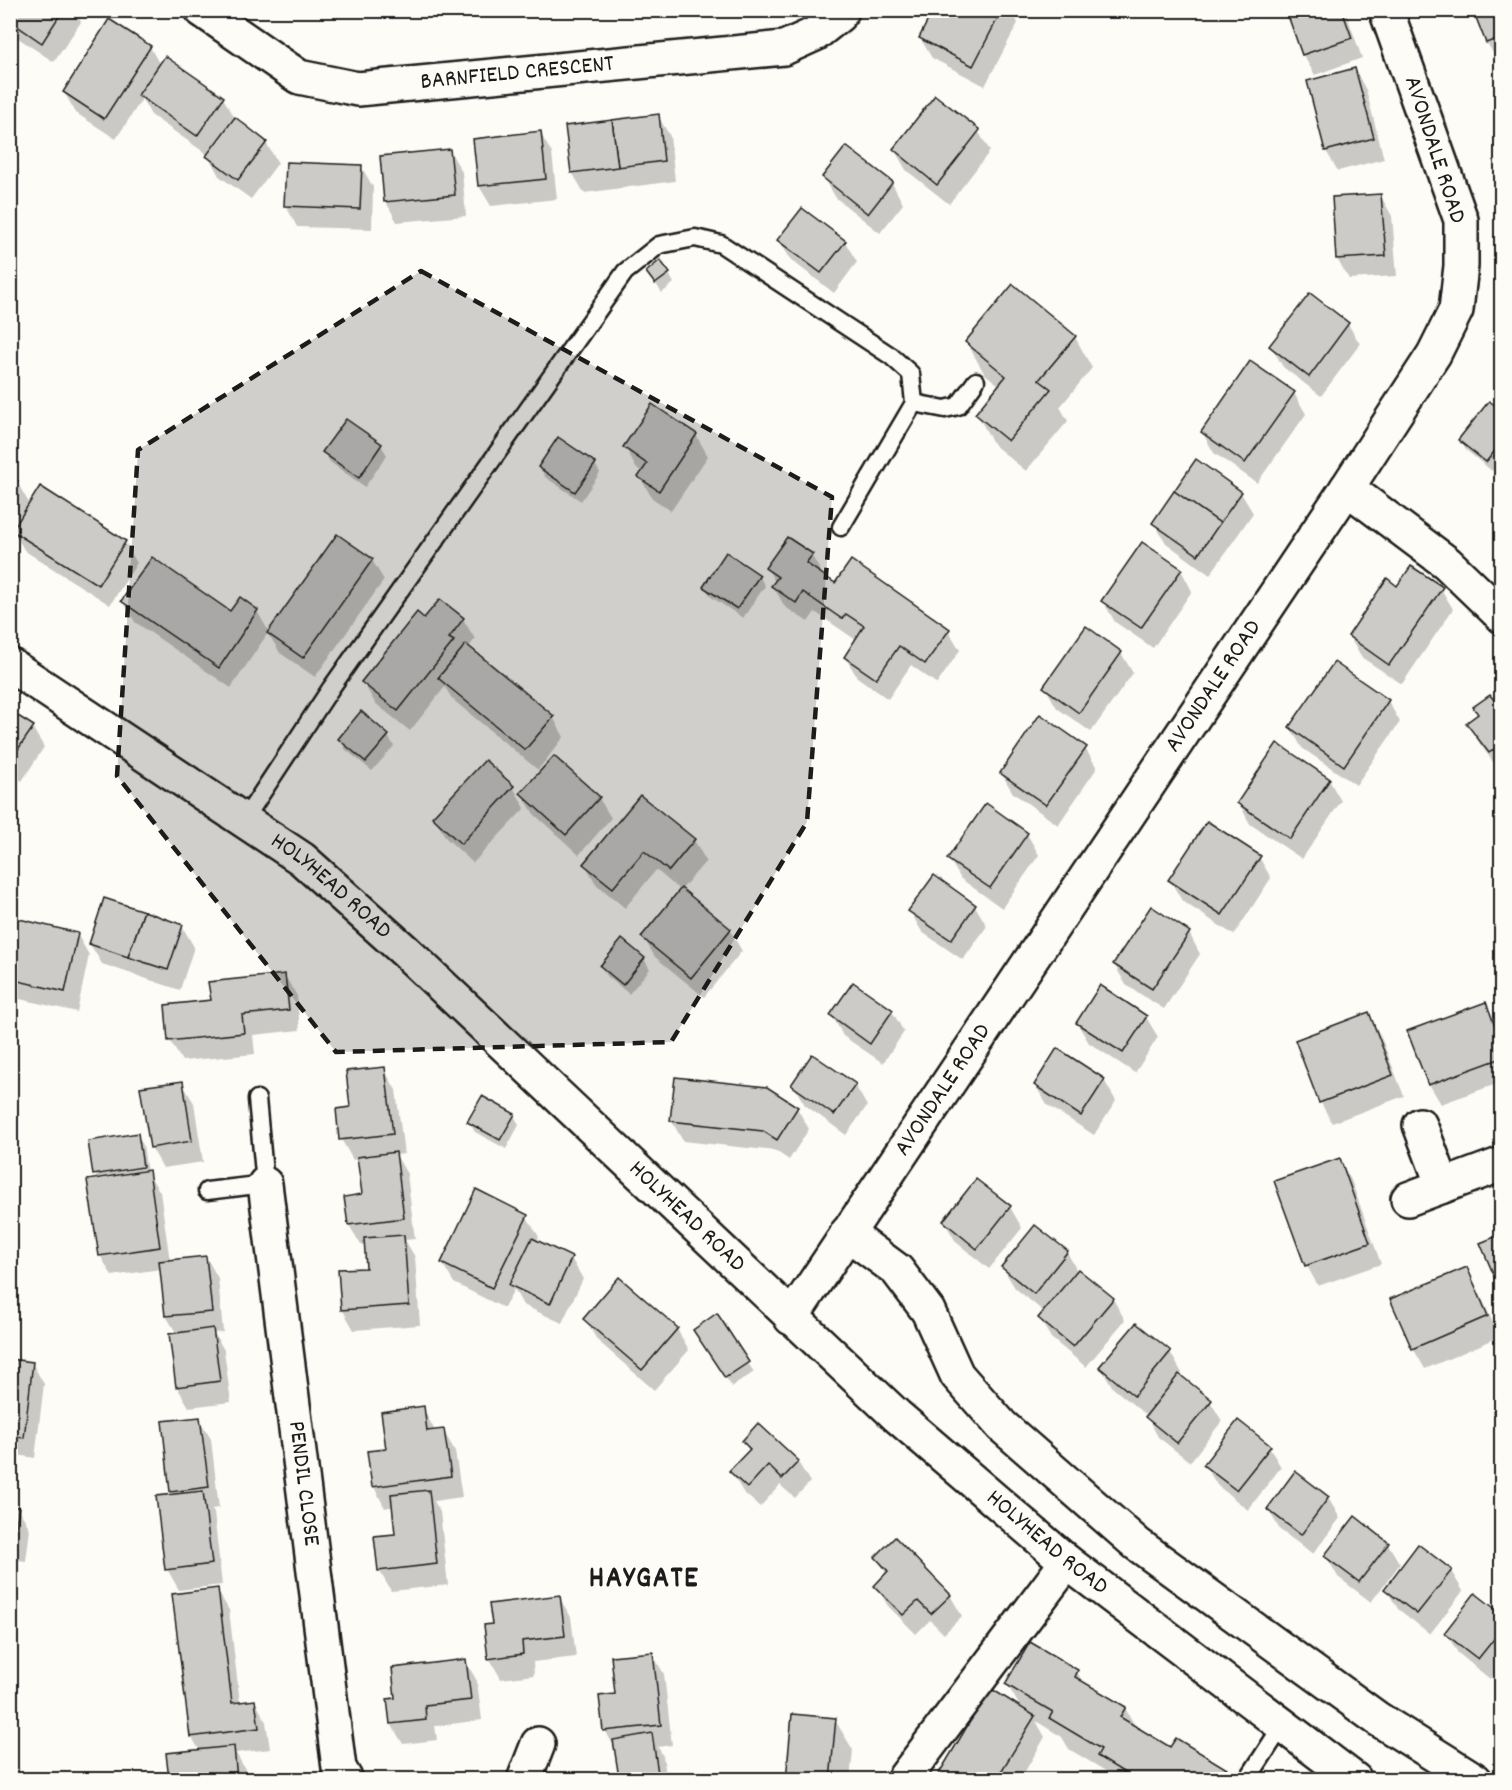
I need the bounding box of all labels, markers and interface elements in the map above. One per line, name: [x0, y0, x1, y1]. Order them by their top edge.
street label: BARNFIELD CRESCENT: [419, 47, 616, 100]
street label: AVONDALE ROAD: [1394, 72, 1474, 228]
street label: AVONDALE ROAD: [1157, 614, 1271, 760]
street label: HOLYHEAD ROAD: [263, 825, 399, 948]
street label: AVONDALE ROAD: [887, 1017, 1000, 1163]
street label: HOLYHEAD ROAD: [620, 1153, 753, 1281]
street label: PENDIL CLOSE: [278, 1419, 328, 1548]
street label: HOLYHEAD ROAD: [978, 1482, 1115, 1604]
district label: HAYGATE: [589, 1559, 699, 1602]

